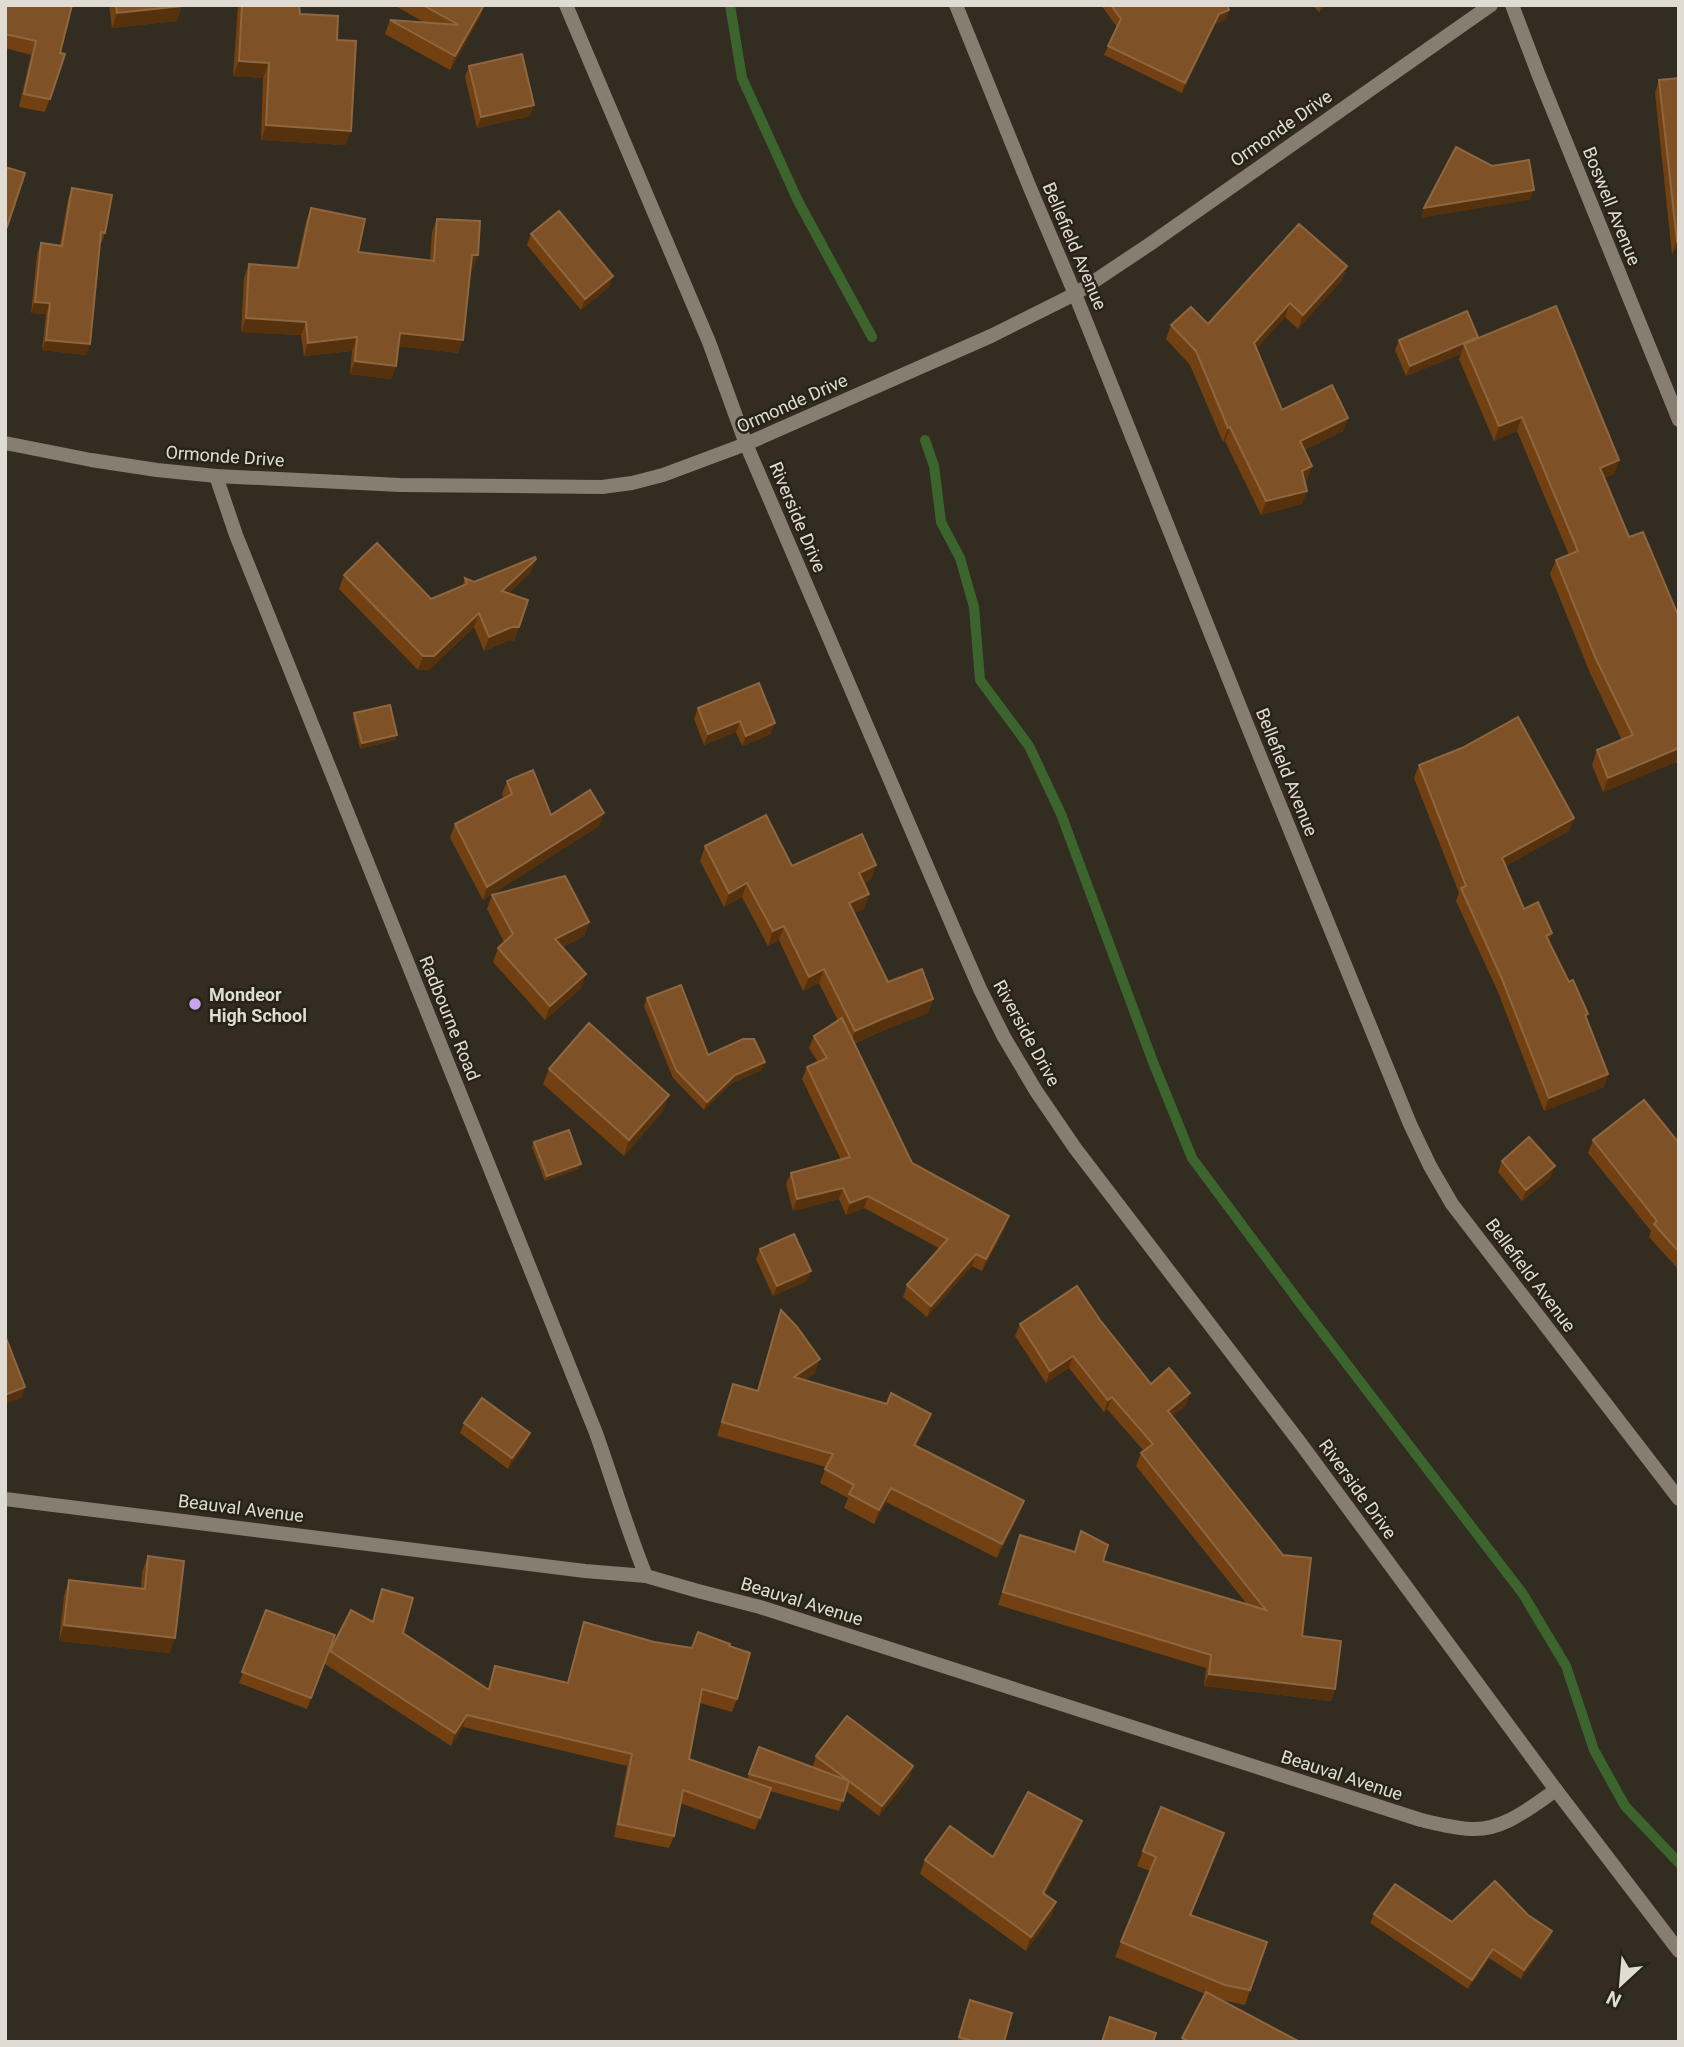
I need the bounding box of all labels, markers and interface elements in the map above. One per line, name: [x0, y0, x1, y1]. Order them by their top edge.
street label: Ormonde Drive: [1226, 85, 1336, 171]
street label: Boswell Avenue: [1579, 144, 1645, 268]
street label: Bellefield Avenue: [1039, 179, 1111, 313]
street label: Ormonde Drive: [733, 369, 851, 437]
street label: Ormonde Drive: [165, 441, 285, 471]
street label: Riverside Drive: [765, 459, 831, 575]
street label: Bellefield Avenue: [1252, 705, 1322, 839]
street label: Radbourne Road: [415, 953, 485, 1083]
street label: Riverside Drive: [989, 976, 1065, 1090]
place label: Mondeor High School: [209, 984, 307, 1026]
marker: Mondeor High School: [187, 996, 203, 1012]
street label: Bellefield Avenue: [1482, 1214, 1580, 1336]
street label: Riverside Drive: [1315, 1435, 1401, 1543]
street label: Beauval Avenue: [177, 1490, 305, 1526]
street label: Beauval Avenue: [738, 1572, 866, 1630]
street label: Beauval Avenue: [1279, 1745, 1405, 1805]
north arrow: [1586, 1949, 1656, 2019]
text: N: [1603, 1986, 1625, 2012]

